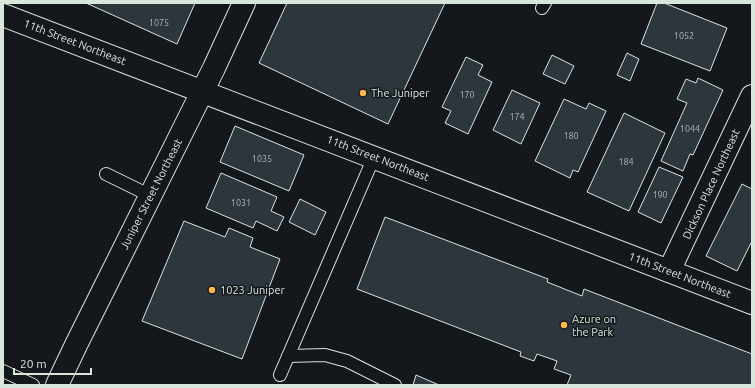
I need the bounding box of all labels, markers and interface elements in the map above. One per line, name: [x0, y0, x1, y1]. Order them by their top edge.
street label: 11th Street Northeast: [22, 17, 128, 67]
house number: 1075: [149, 18, 169, 28]
house number: 1052: [674, 31, 694, 41]
place label: The Juniper: [371, 87, 430, 99]
marker: The Juniper: [358, 88, 368, 98]
house number: 170: [459, 90, 475, 100]
house number: 174: [509, 112, 525, 122]
house number: 1044: [680, 124, 700, 134]
street label: Dickson Place Northeast: [680, 127, 742, 241]
house number: 180: [563, 131, 579, 141]
street label: 11th Street Northeast: [325, 133, 431, 183]
street label: Juniper Street Northeast: [118, 136, 185, 252]
house number: 1035: [252, 154, 272, 164]
house number: 184: [618, 157, 634, 167]
house number: 190: [652, 190, 668, 200]
house number: 1031: [231, 198, 251, 208]
street label: 11th Street Northeast: [627, 250, 733, 300]
place label: 1023 Juniper: [220, 284, 285, 296]
marker: 1023 Juniper: [207, 285, 217, 295]
place label: Azure on the Park: [572, 313, 616, 338]
marker: Azure on the Park: [559, 320, 569, 330]
scale bar: [14, 350, 91, 376]
text: 20 m: [20, 357, 47, 370]

